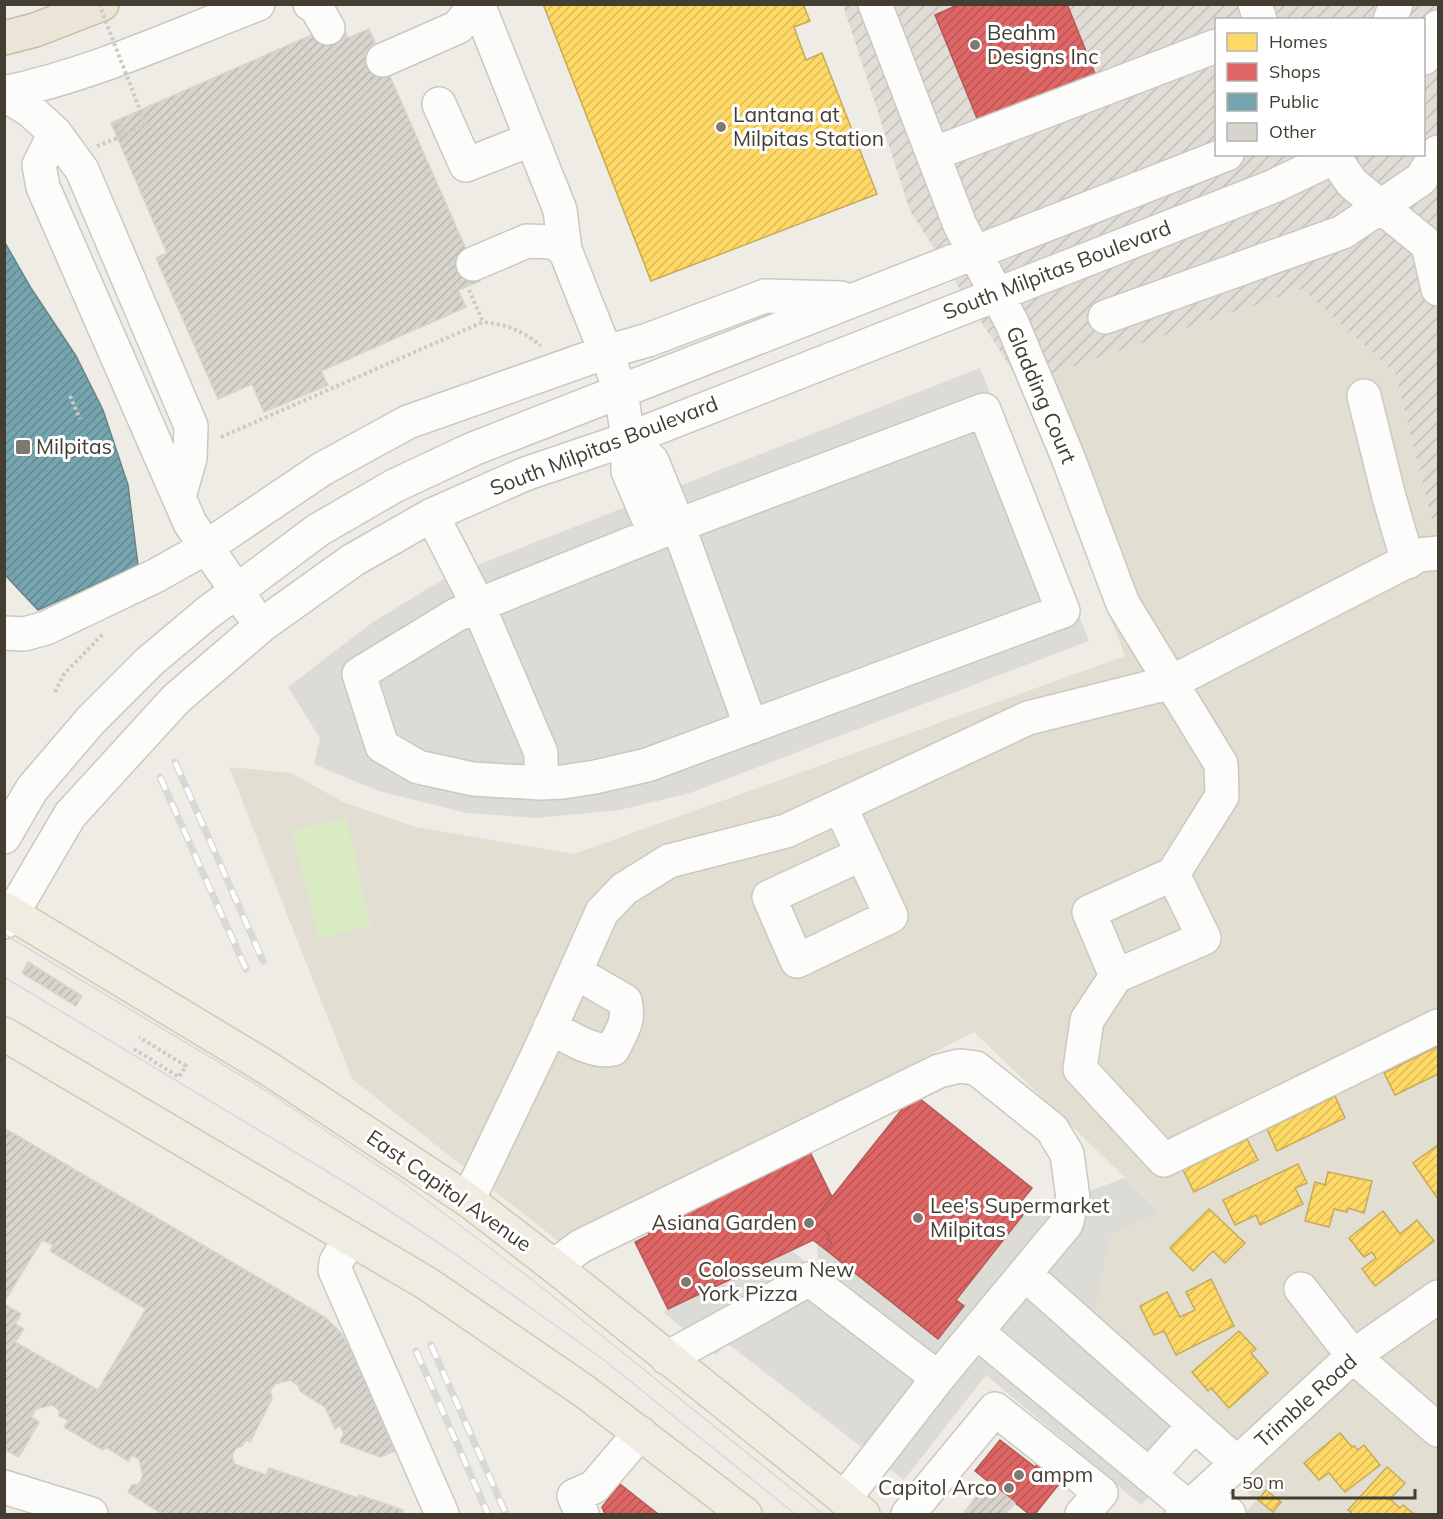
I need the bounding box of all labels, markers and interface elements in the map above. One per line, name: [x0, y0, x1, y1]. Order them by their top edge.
legend: [1215, 18, 1425, 156]
place label: Beahm Designs Inc: [987, 19, 1099, 69]
text: Homes: [1269, 30, 1328, 53]
marker: Beahm Designs Inc: [968, 38, 982, 52]
text: Shops: [1269, 60, 1321, 83]
text: Public: [1269, 90, 1319, 113]
place label: Lantana at Milpitas Station: [733, 101, 884, 151]
marker: Lantana at Milpitas Station: [714, 120, 728, 134]
text: Other: [1269, 120, 1317, 143]
street label: South Milpitas Boulevard: [939, 214, 1174, 325]
street label: Gladding Court: [1001, 322, 1083, 467]
street label: South Milpitas Boulevard: [486, 390, 721, 501]
place label: Milpitas: [36, 433, 112, 459]
marker: Milpitas: [14, 438, 32, 456]
street label: East Capitol Avenue: [362, 1124, 537, 1257]
place label: Lee's Supermarket Milpitas: [930, 1192, 1110, 1242]
place label: Asiana Garden: [652, 1209, 797, 1235]
marker: Lee's Supermarket Milpitas: [911, 1211, 925, 1225]
marker: Asiana Garden: [802, 1216, 816, 1230]
place label: Colosseum New York Pizza: [697, 1256, 854, 1306]
marker: Colosseum New York Pizza: [679, 1275, 693, 1289]
street label: Trimble Road: [1249, 1348, 1362, 1453]
place label: ampm: [1031, 1461, 1093, 1487]
scale bar: [1233, 1462, 1414, 1500]
marker: ampm: [1012, 1468, 1026, 1482]
text: 50 m: [1242, 1471, 1284, 1494]
place label: Capitol Arco: [878, 1474, 997, 1500]
marker: Capitol Arco: [1002, 1481, 1016, 1495]

